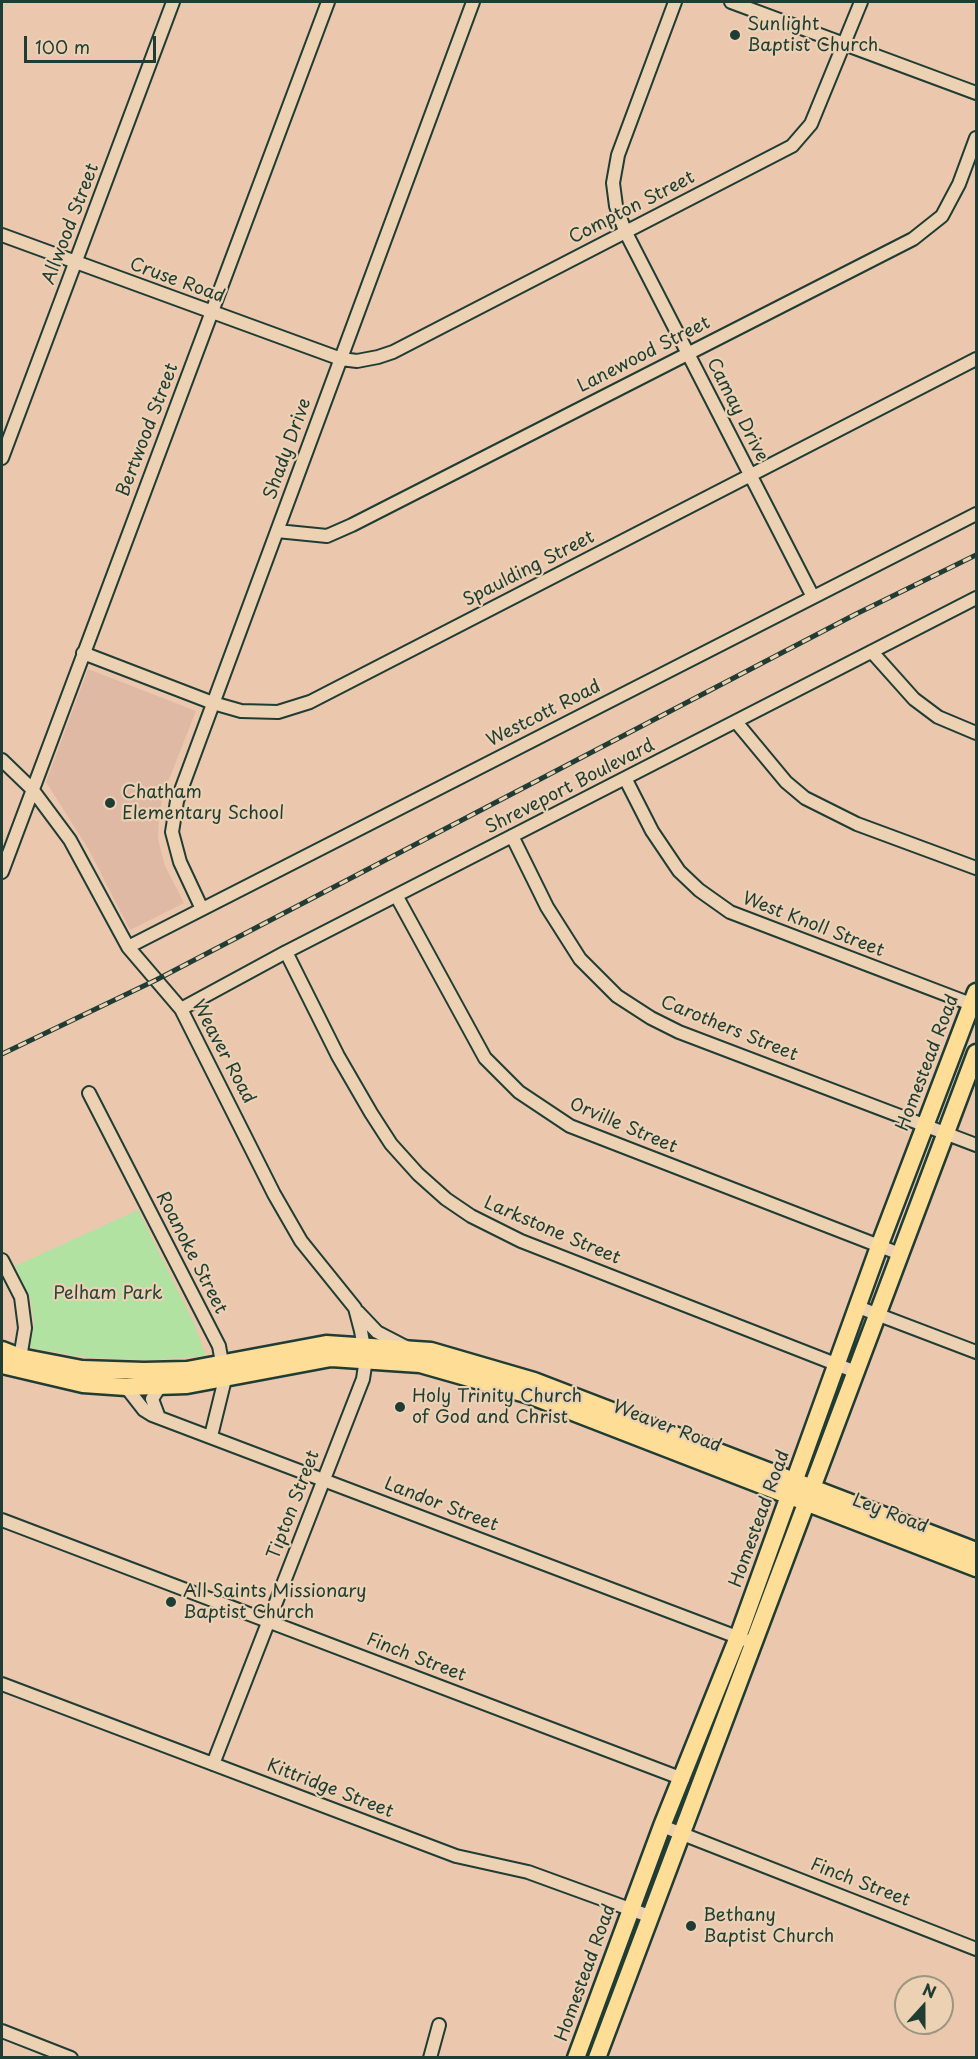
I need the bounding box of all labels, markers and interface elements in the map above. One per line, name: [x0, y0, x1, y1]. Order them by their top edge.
place label: Sunlight Baptist Church: [747, 14, 878, 57]
scale bar: [27, 24, 159, 62]
marker: Sunlight Baptist Church: [728, 28, 742, 42]
text: 100 m: [35, 33, 90, 60]
street label: Allwood Street: [38, 160, 104, 288]
street label: Compton Street: [566, 167, 698, 249]
street label: Cruse Road: [126, 254, 228, 308]
street label: Lanewood Street: [574, 312, 714, 398]
street label: Camay Drive: [702, 354, 772, 466]
street label: Bertwood Street: [113, 360, 183, 500]
street label: Shady Drive: [260, 395, 316, 503]
street label: Spaulding Street: [460, 527, 598, 611]
street label: Westcott Road: [483, 676, 605, 752]
street label: Shreveport Boulevard: [482, 735, 658, 839]
place label: Chatham Elementary School: [122, 782, 284, 824]
marker: Chatham Elementary School: [103, 796, 117, 810]
street label: West Knoll Street: [739, 888, 887, 962]
street label: Carothers Street: [657, 992, 801, 1066]
street label: Homestead Road: [892, 992, 964, 1134]
street label: Weaver Road: [187, 996, 259, 1108]
street label: Orville Street: [566, 1094, 680, 1158]
street label: Roanoke Street: [151, 1188, 231, 1318]
street label: Larkstone Street: [480, 1192, 624, 1270]
park label: Pelham Park: [53, 1283, 163, 1305]
place label: Holy Trinity Church of God and Christ: [412, 1386, 582, 1428]
street label: Weaver Road: [610, 1396, 724, 1458]
marker: Holy Trinity Church of God and Christ: [393, 1400, 407, 1414]
street label: Tipton Street: [263, 1447, 325, 1563]
street label: Homestead Road: [725, 1447, 795, 1591]
street label: Landor Street: [381, 1473, 501, 1537]
street label: Ley Road: [849, 1490, 931, 1538]
place label: All Saints Missionary Baptist Church: [183, 1581, 367, 1624]
marker: All Saints Missionary Baptist Church: [164, 1595, 178, 1609]
street label: Finch Street: [363, 1629, 469, 1687]
street label: Kittridge Street: [264, 1755, 396, 1823]
street label: Finch Street: [807, 1854, 913, 1912]
street label: Homestead Road: [551, 1901, 621, 2045]
place label: Bethany Baptist Church: [703, 1905, 834, 1948]
marker: Bethany Baptist Church: [684, 1919, 698, 1933]
north arrow: [894, 1975, 954, 2035]
text: N: [920, 1977, 940, 2004]

